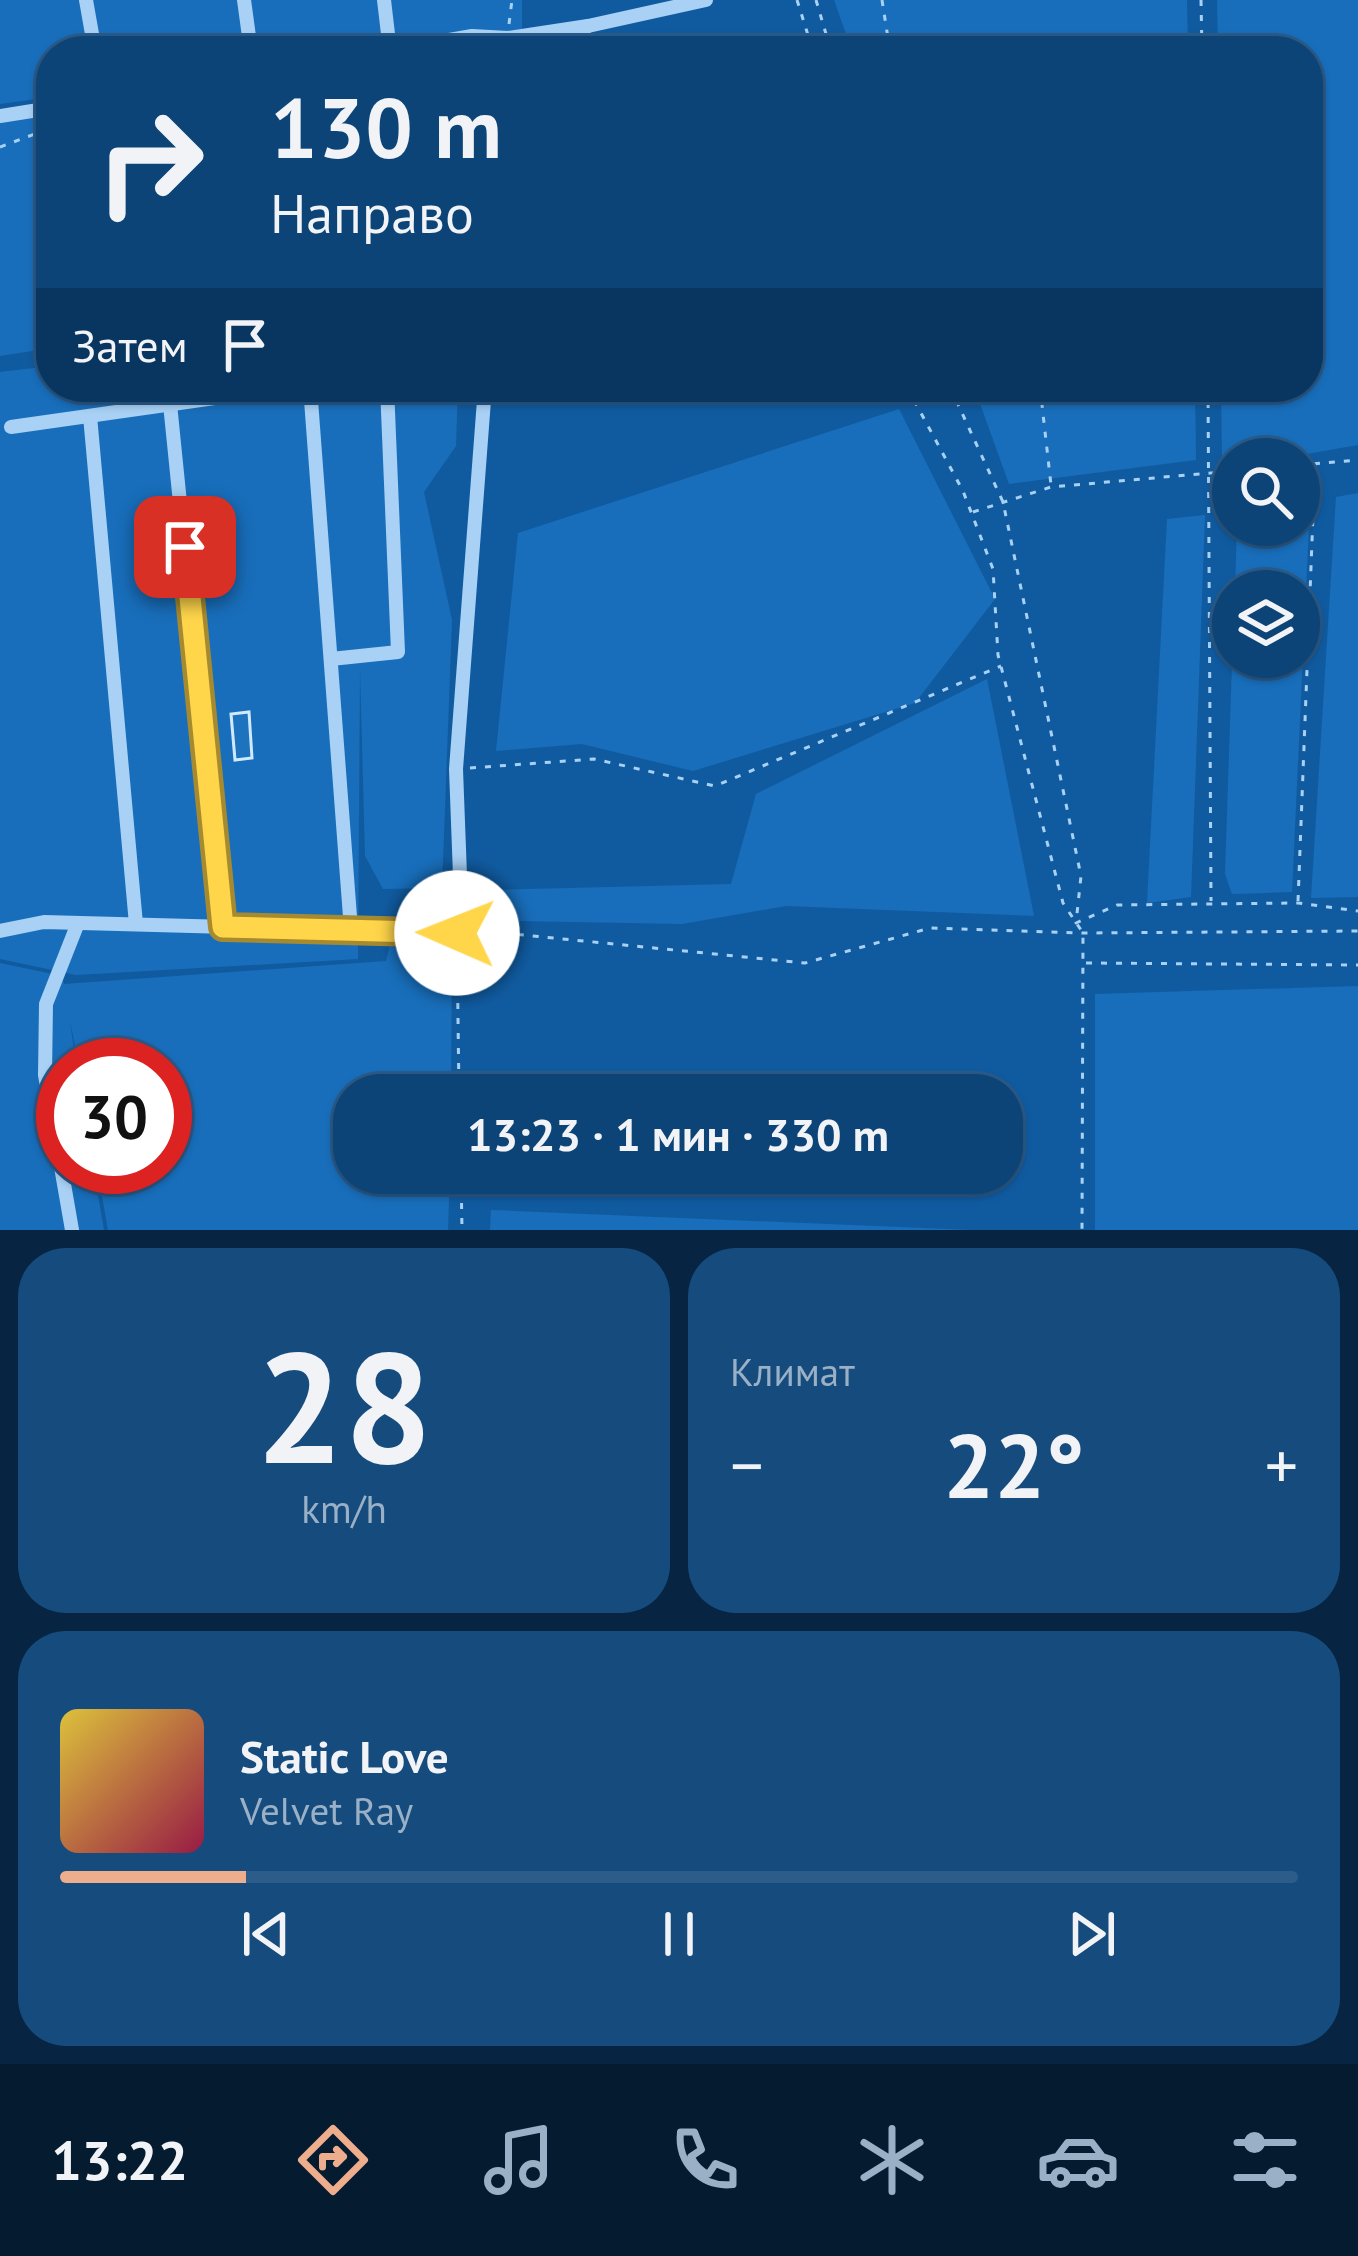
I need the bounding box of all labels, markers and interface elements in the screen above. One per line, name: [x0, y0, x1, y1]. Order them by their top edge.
text: 130 m: [270, 72, 502, 181]
icon: right: [72, 84, 228, 240]
text: Направо: [270, 178, 474, 248]
icon: arrive: [212, 312, 278, 378]
text: Затем: [72, 316, 188, 374]
map controls: [1212, 438, 1320, 678]
button: search: [1212, 438, 1320, 546]
pin: [134, 496, 236, 598]
icon: arrive: [152, 514, 218, 580]
button: layers: [1212, 570, 1320, 678]
position arrow: [394, 870, 520, 996]
speed limit sign: 30: [36, 1038, 192, 1194]
text: 13:23 · 1 мин · 330 m: [467, 1105, 889, 1163]
text: 28: [256, 1304, 432, 1506]
text: Климат: [730, 1346, 855, 1397]
text: 22°: [943, 1406, 1085, 1523]
text: −: [730, 1422, 763, 1507]
text: +: [1265, 1422, 1298, 1507]
text: km/h: [301, 1483, 387, 1534]
text: Static Love: [240, 1727, 449, 1785]
text: Velvet Ray: [240, 1785, 413, 1836]
icon: previous: [233, 1901, 299, 1967]
icon: pause: [646, 1901, 712, 1967]
icon: next: [1059, 1901, 1125, 1967]
icon: directions: [291, 2118, 375, 2202]
icon: music: [477, 2118, 561, 2202]
icon: phone: [663, 2118, 747, 2202]
icon: climate: [850, 2118, 934, 2202]
icon: car: [1036, 2118, 1120, 2202]
icon: filters: [1223, 2118, 1307, 2202]
text: 13:22: [51, 2125, 188, 2195]

